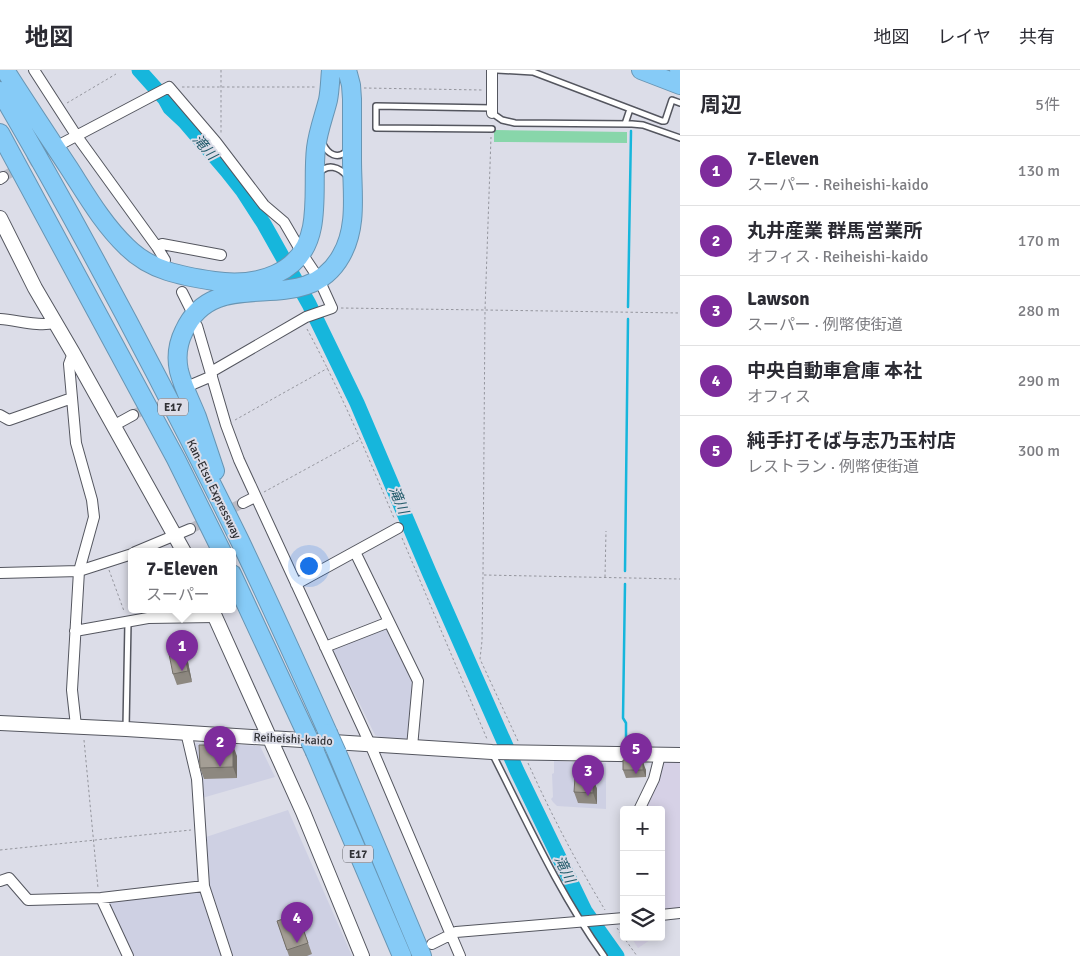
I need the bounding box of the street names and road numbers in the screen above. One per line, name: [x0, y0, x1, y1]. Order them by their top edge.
road number: E17: [158, 398, 188, 416]
street label: Kan-Etsu Expressway: [183, 437, 244, 542]
street label: Reiheishi-kaido: [253, 730, 333, 749]
road number: E17: [343, 846, 373, 862]

